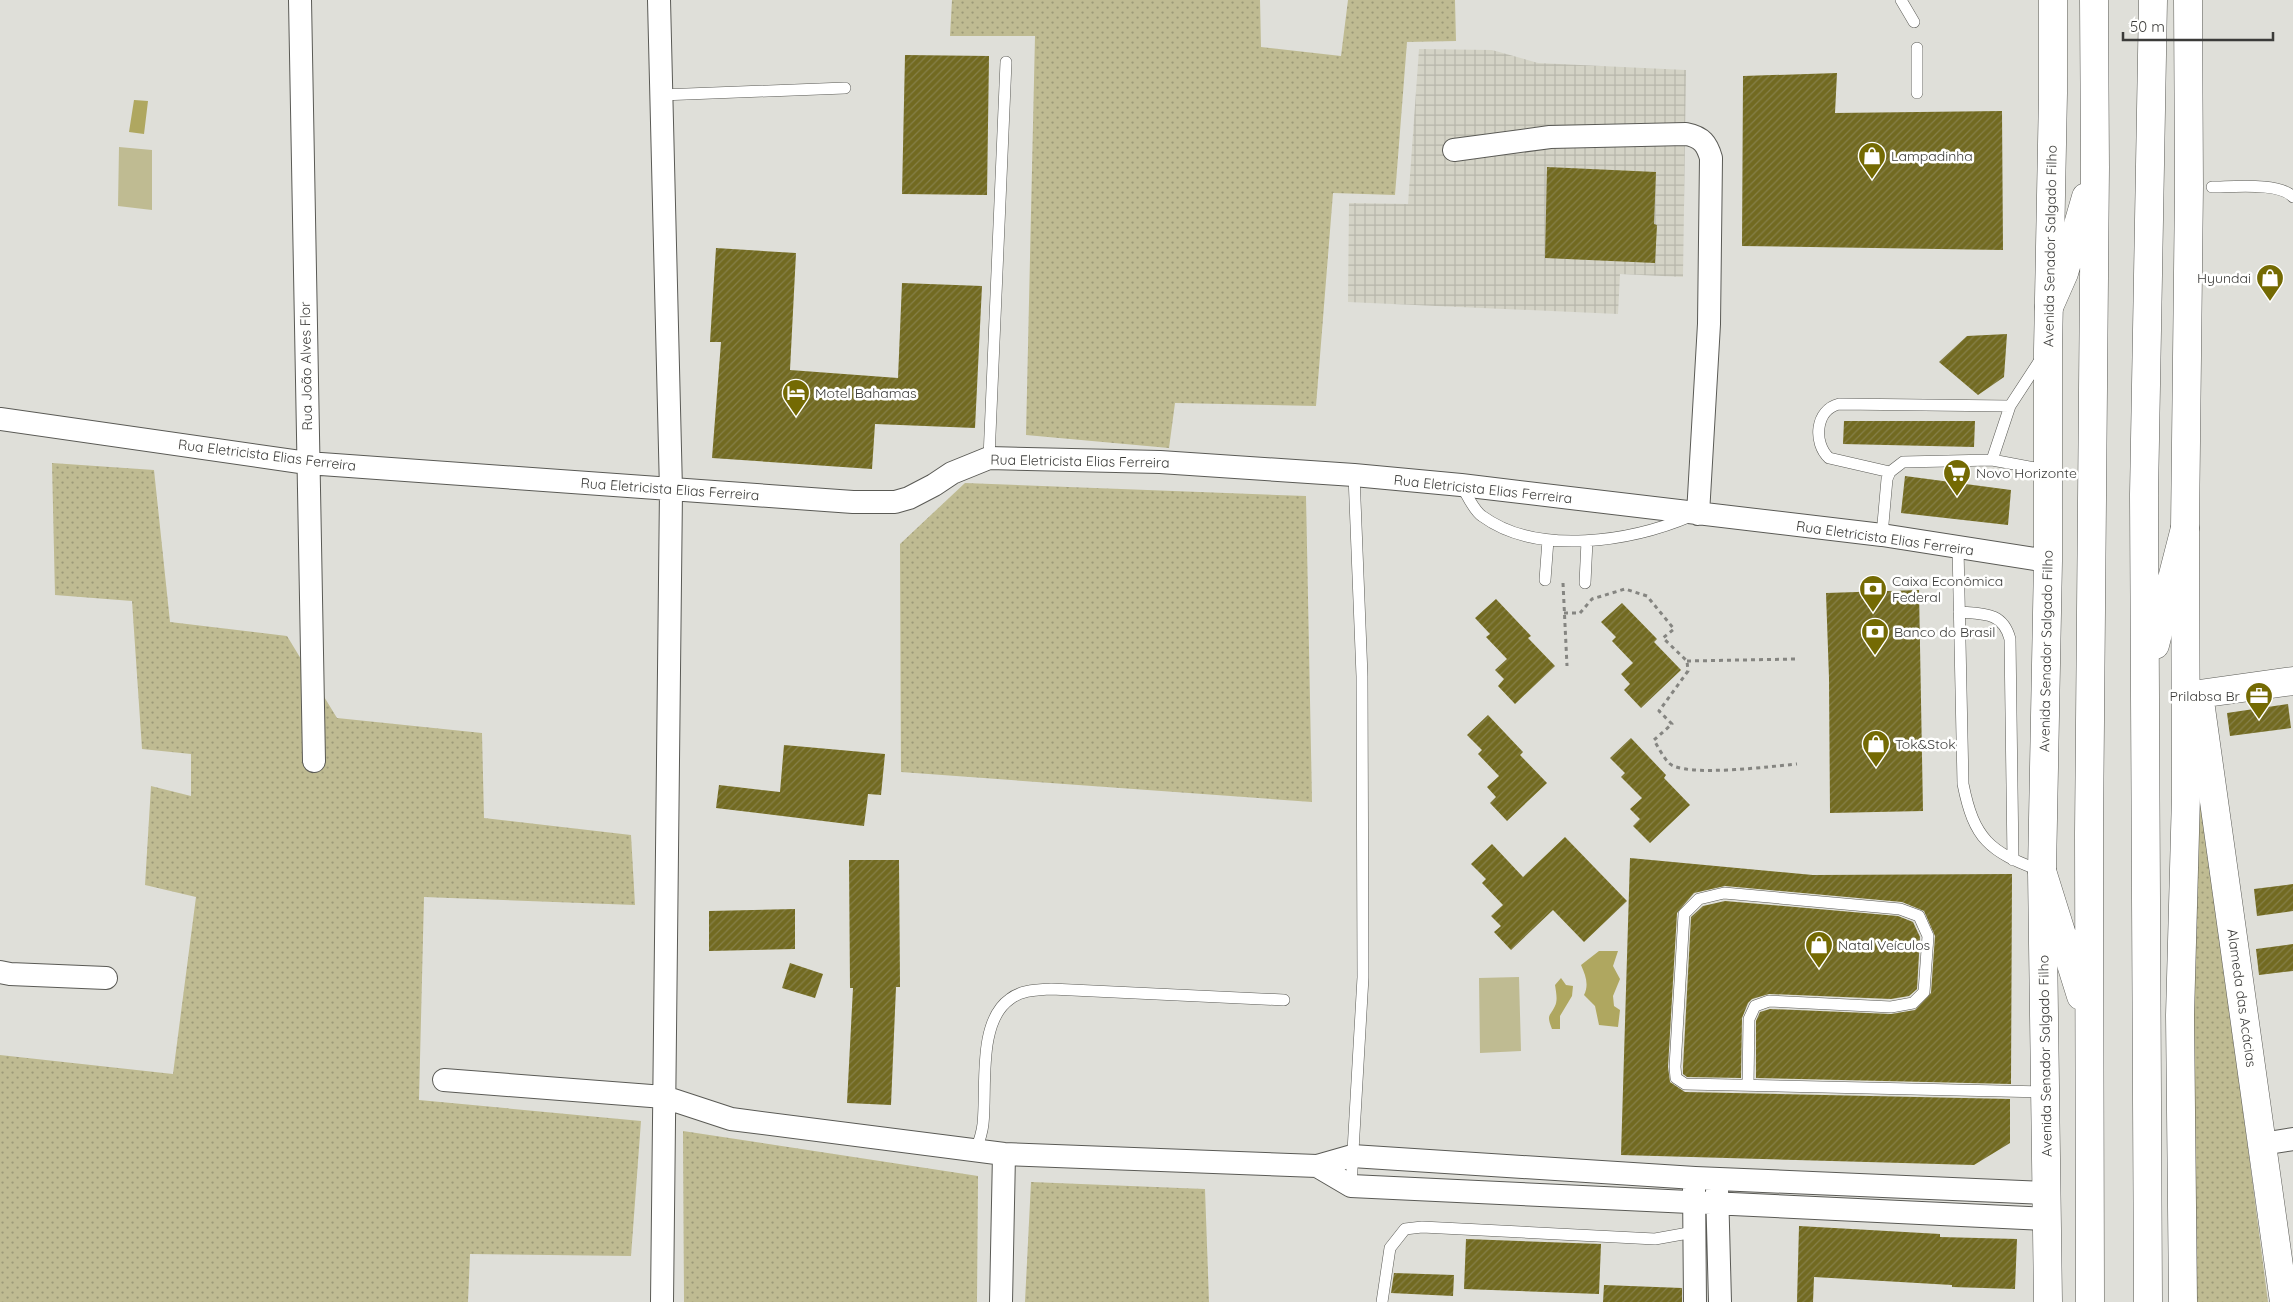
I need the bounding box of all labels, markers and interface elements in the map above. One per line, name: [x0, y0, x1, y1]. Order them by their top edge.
scale bar: [2123, 10, 2273, 42]
text: 50 m: [2130, 17, 2165, 36]
shop icon: Lampadinha: [1857, 141, 1887, 180]
street label: Avenida Senador Salgado Filho: [2039, 145, 2061, 347]
place label: Lampadinha: [1891, 147, 1973, 165]
shop icon: Hyundai: [2255, 263, 2285, 302]
place label: Hyundai: [2197, 269, 2251, 287]
street label: Rua João Alves Flor: [296, 301, 316, 431]
hotel icon: Motel Bahamas: [781, 378, 811, 417]
place label: Motel Bahamas: [815, 384, 917, 402]
street label: Rua Eletricista Elias Ferreira: [177, 435, 357, 475]
street label: Rua Eletricista Elias Ferreira: [990, 450, 1170, 472]
supermarket icon: Novo Horizonte: [1942, 458, 1972, 497]
place label: Novo Horizonte: [1976, 464, 2077, 482]
street label: Rua Eletricista Elias Ferreira: [1393, 471, 1573, 507]
street label: Rua Eletricista Elias Ferreira: [580, 474, 760, 504]
street label: Rua Eletricista Elias Ferreira: [1795, 517, 1975, 559]
street label: Avenida Senador Salgado Filho: [2035, 550, 2057, 752]
place label: Caixa Econômica Federal: [1892, 572, 2003, 606]
bank icon: Caixa Econômica Federal: [1858, 574, 1888, 613]
bank icon: Banco do Brasil: [1860, 617, 1890, 656]
place label: Banco do Brasil: [1894, 623, 1996, 641]
office icon: Prilabsa Br: [2244, 681, 2274, 720]
place label: Prilabsa Br: [2170, 687, 2241, 705]
shop icon: Tok&Stok: [1861, 729, 1891, 768]
place label: Tok&Stok: [1895, 735, 1956, 753]
street label: Alameda das Acácias: [2223, 928, 2261, 1068]
shop icon: Natal Veículos: [1804, 930, 1834, 969]
place label: Natal Veículos: [1838, 936, 1930, 954]
street label: Avenida Senador Salgado Filho: [2034, 955, 2056, 1157]

